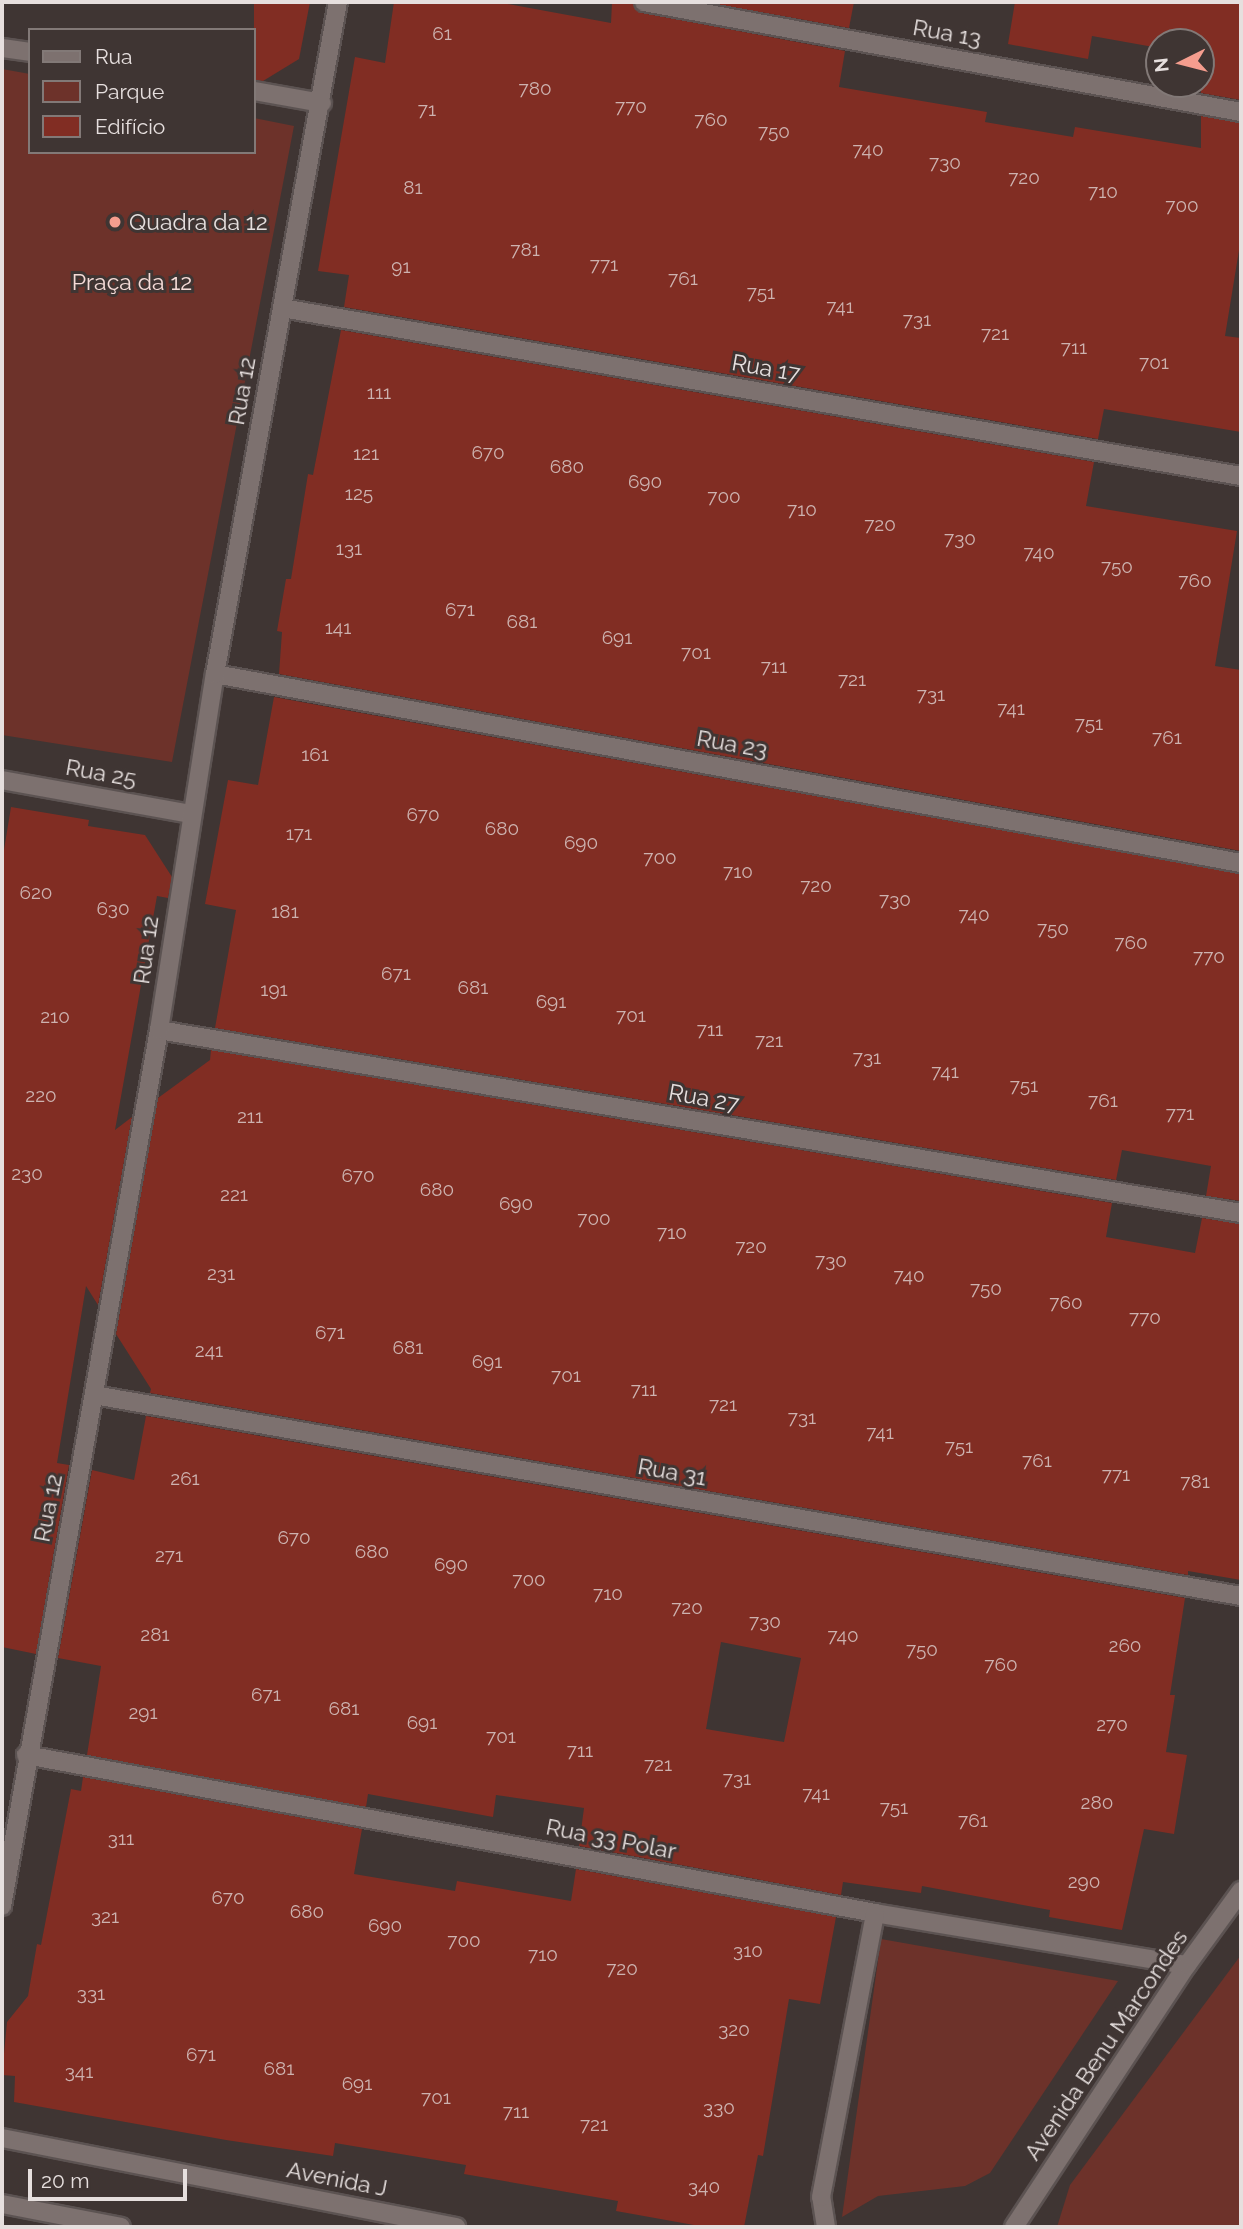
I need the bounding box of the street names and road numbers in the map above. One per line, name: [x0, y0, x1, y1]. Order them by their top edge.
street label: Rua 13: [911, 13, 983, 53]
street label: Rua 17: [730, 348, 802, 388]
street label: Rua 12: [222, 355, 262, 427]
street label: Rua 23: [695, 724, 769, 764]
street label: Rua 25: [63, 753, 139, 793]
street label: Rua 12: [128, 914, 164, 986]
street label: Rua 27: [667, 1078, 741, 1118]
street label: Rua 31: [636, 1452, 708, 1492]
street label: Rua 12: [28, 1472, 68, 1544]
street label: Rua 33 Polar: [544, 1813, 678, 1865]
street label: Avenida Benu Marcondes: [1019, 1925, 1193, 2165]
street label: Avenida J: [284, 2156, 390, 2202]

